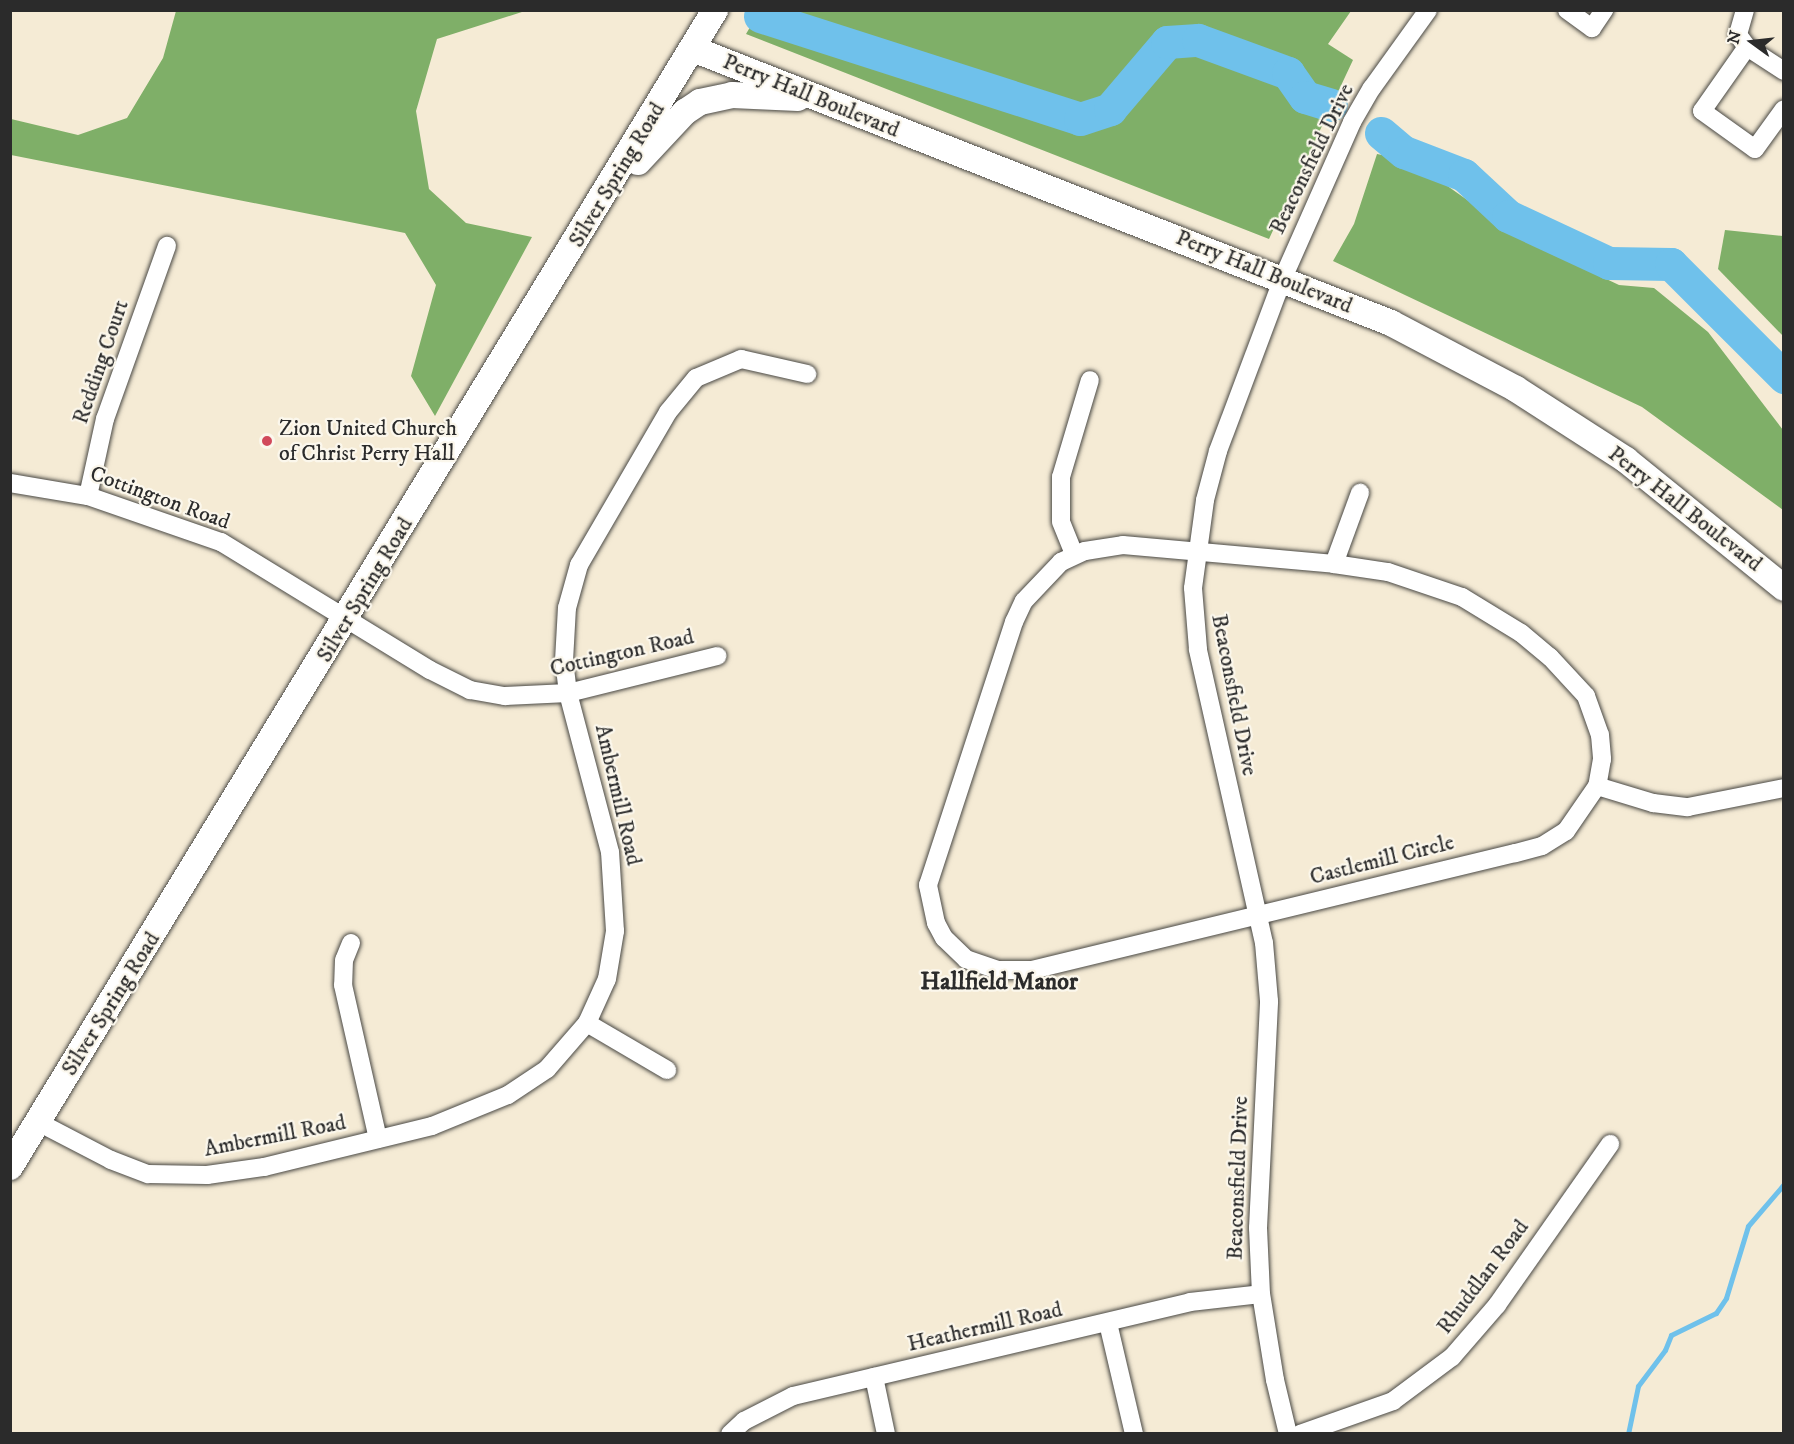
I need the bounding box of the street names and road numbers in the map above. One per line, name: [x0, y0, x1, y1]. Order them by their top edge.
street label: Perry Hall Boulevard: [719, 49, 903, 143]
street label: Beaconsfield Drive: [1264, 79, 1360, 239]
street label: Silver Spring Road: [563, 98, 671, 252]
street label: Perry Hall Boulevard: [1172, 225, 1356, 319]
street label: Redding Court: [67, 297, 135, 427]
street label: Perry Hall Boulevard: [1603, 441, 1767, 577]
street label: Cottington Road: [87, 460, 233, 536]
street label: Silver Spring Road: [311, 513, 419, 667]
street label: Beaconsfield Drive: [1205, 612, 1263, 778]
street label: Cottington Road: [548, 624, 696, 682]
street label: Ambermill Road: [589, 722, 647, 868]
street label: Castlemill Circle: [1307, 829, 1457, 891]
street label: Silver Spring Road: [56, 927, 166, 1081]
street label: Beaconsfield Drive: [1222, 1095, 1254, 1261]
street label: Ambermill Road: [202, 1109, 348, 1163]
street label: Rhuddlan Road: [1431, 1215, 1535, 1339]
street label: Heathermill Road: [905, 1296, 1065, 1358]

